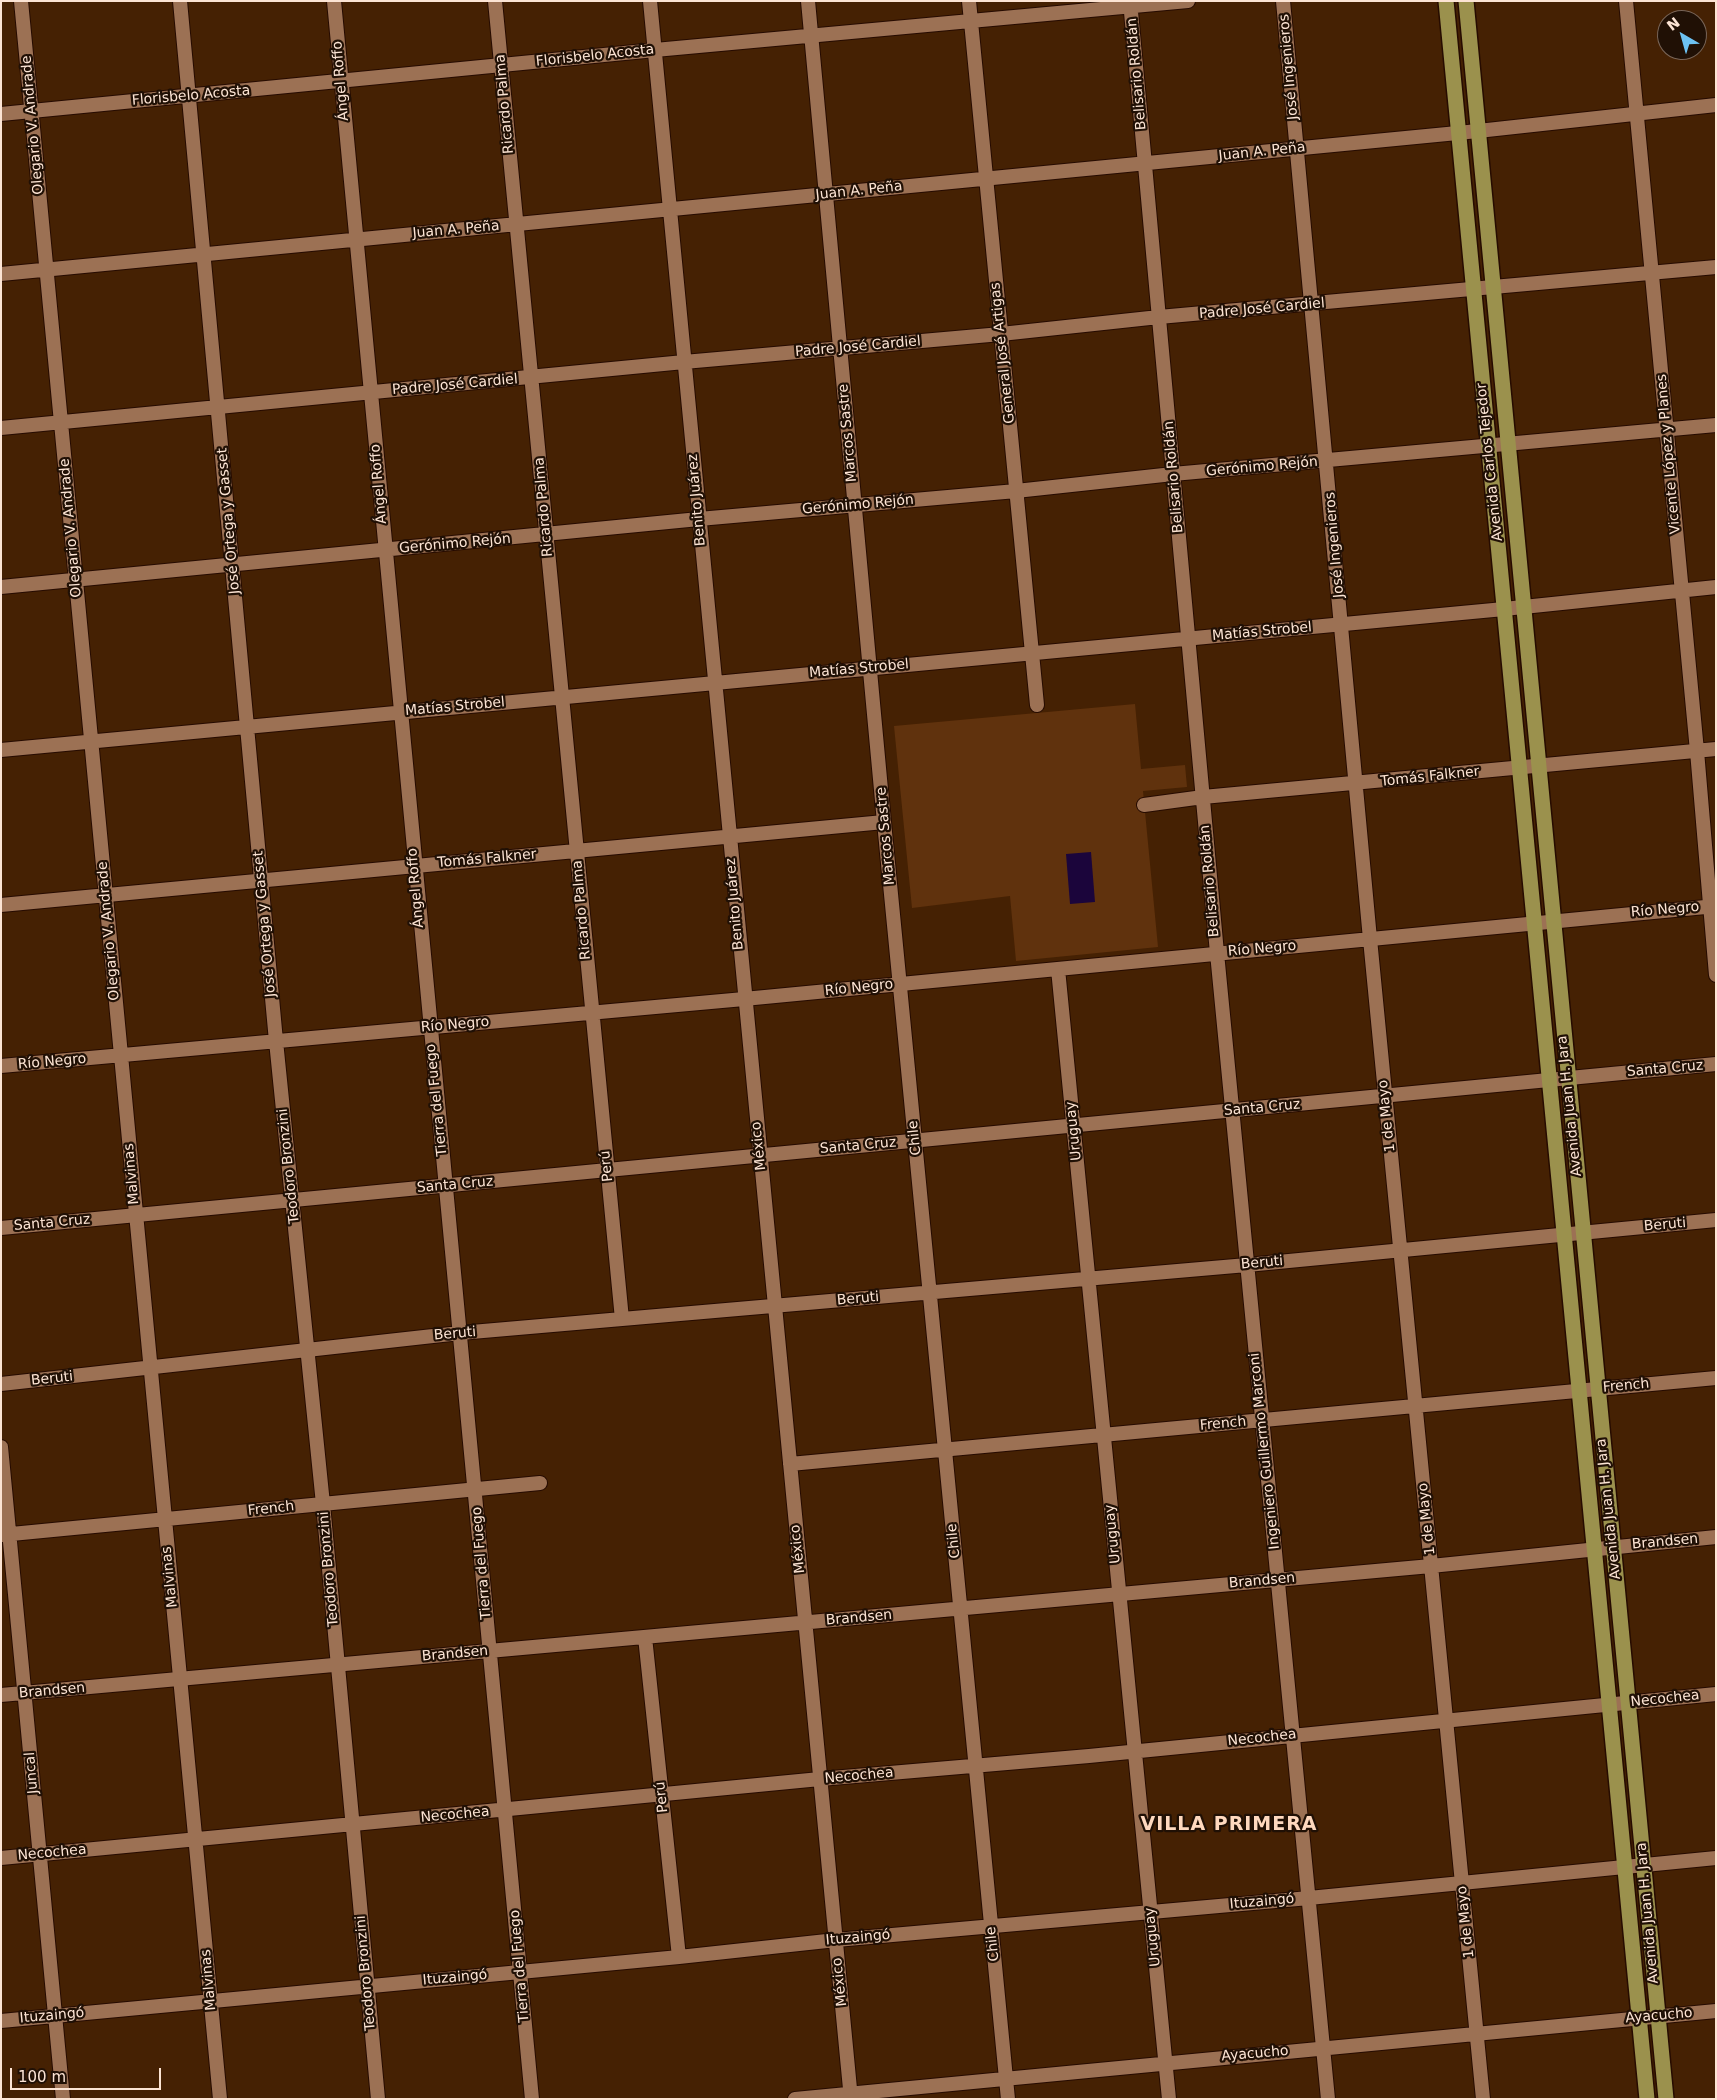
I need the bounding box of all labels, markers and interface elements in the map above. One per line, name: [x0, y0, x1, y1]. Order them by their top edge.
north arrow: [1657, 10, 1707, 60]
street label: José Ingenieros: [1276, 13, 1302, 121]
text: N: [1664, 14, 1683, 34]
street label: Belisario Roldán: [1124, 17, 1150, 131]
street label: Ángel Roffo: [329, 40, 353, 122]
street label: Florisbelo Acosta: [535, 41, 655, 71]
street label: Ricardo Palma: [492, 54, 518, 154]
street label: Olegario V. Andrade: [19, 55, 47, 195]
street label: Florisbelo Acosta: [131, 82, 251, 110]
street label: Juan A. Peña: [1218, 139, 1306, 165]
street label: Juan A. Peña: [815, 178, 903, 204]
street label: Juan A. Peña: [412, 218, 500, 242]
street label: General José Artigas: [987, 281, 1019, 425]
street label: Padre José Cardiel: [1199, 295, 1325, 323]
street label: Padre José Cardiel: [795, 333, 921, 361]
street label: Padre José Cardiel: [392, 371, 518, 399]
street label: Vicente López y Planes: [1654, 373, 1684, 535]
street label: Avenida Carlos Tejedor: [1473, 382, 1507, 542]
street label: Marcos Sastre: [835, 383, 861, 483]
street label: Belisario Roldán: [1161, 420, 1187, 534]
street label: Ángel Roffo: [367, 443, 391, 525]
street label: José Ortega y Gasset: [214, 447, 244, 595]
street label: Benito Juárez: [685, 453, 709, 547]
street label: Gerónimo Rejón: [1206, 454, 1318, 480]
street label: Ricardo Palma: [531, 457, 557, 557]
street label: Olegario V. Andrade: [57, 458, 85, 598]
street label: José Ingenieros: [1322, 491, 1348, 599]
street label: Gerónimo Rejón: [802, 492, 914, 518]
street label: Gerónimo Rejón: [399, 531, 511, 557]
street label: Matías Strobel: [1211, 619, 1313, 645]
street label: Matías Strobel: [808, 656, 910, 682]
street label: Matías Strobel: [404, 694, 506, 720]
street label: Tomás Falkner: [1380, 763, 1480, 791]
street label: Marcos Sastre: [873, 786, 899, 886]
street label: Belisario Roldán: [1197, 824, 1223, 938]
street label: Tomás Falkner: [437, 846, 537, 872]
street label: Ángel Roffo: [404, 847, 428, 929]
street label: José Ortega y Gasset: [250, 850, 280, 998]
street label: Benito Juárez: [723, 857, 747, 951]
street label: Ricardo Palma: [569, 860, 595, 960]
street label: Olegario V. Andrade: [95, 861, 123, 1001]
street label: Río Negro: [1630, 899, 1700, 921]
street label: Río Negro: [1227, 938, 1297, 960]
street label: Río Negro: [824, 976, 894, 1000]
street label: Río Negro: [420, 1014, 490, 1036]
street label: Avenida Juan H. Jara: [1554, 1035, 1586, 1177]
street label: Tierra del Fuego: [423, 1043, 451, 1157]
street label: Río Negro: [17, 1051, 87, 1073]
street label: Santa Cruz: [1626, 1057, 1704, 1081]
street label: 1 de Mayo: [1375, 1079, 1399, 1153]
street label: Santa Cruz: [1223, 1096, 1301, 1120]
street label: Uruguay: [1063, 1101, 1085, 1161]
street label: Teodoro Bronzini: [275, 1108, 303, 1224]
street label: Chile: [905, 1120, 925, 1156]
street label: México: [748, 1121, 770, 1171]
street label: Santa Cruz: [819, 1134, 897, 1158]
street label: Malvinas: [121, 1143, 143, 1205]
street label: Perú: [597, 1150, 617, 1182]
street label: Santa Cruz: [416, 1173, 494, 1197]
street label: Santa Cruz: [13, 1211, 91, 1235]
street label: Beruti: [1643, 1215, 1687, 1235]
street label: Beruti: [1240, 1253, 1284, 1273]
street label: Beruti: [836, 1289, 880, 1309]
street label: Beruti: [433, 1324, 477, 1344]
street label: Ingeniero Guillermo Marconi: [1246, 1352, 1284, 1550]
street label: Beruti: [30, 1368, 74, 1390]
street label: French: [1602, 1376, 1650, 1396]
street label: French: [1199, 1414, 1247, 1434]
street label: Avenida Juan H. Jara: [1593, 1438, 1625, 1580]
street label: 1 de Mayo: [1415, 1482, 1439, 1556]
street label: French: [247, 1498, 295, 1520]
street label: Uruguay: [1102, 1504, 1124, 1564]
street label: Tierra del Fuego: [469, 1506, 495, 1620]
street label: Teodoro Bronzini: [316, 1511, 342, 1627]
street label: Chile: [944, 1523, 964, 1559]
street label: México: [787, 1524, 809, 1574]
street label: Brandsen: [1631, 1531, 1699, 1553]
street label: Malvinas: [158, 1546, 182, 1608]
street label: Brandsen: [1228, 1570, 1296, 1592]
street label: Brandsen: [825, 1607, 893, 1629]
street label: Brandsen: [421, 1643, 489, 1665]
street label: Brandsen: [18, 1680, 86, 1702]
street label: Necochea: [1630, 1687, 1700, 1711]
street label: Necochea: [1227, 1726, 1297, 1750]
street label: Juncal: [22, 1751, 42, 1795]
street label: Necochea: [824, 1765, 894, 1787]
street label: Perú: [652, 1781, 672, 1813]
street label: Necochea: [420, 1804, 490, 1826]
district label: VILLA PRIMERA: [1139, 1814, 1319, 1836]
street label: Necochea: [17, 1842, 87, 1864]
street label: Avenida Juan H. Jara: [1633, 1842, 1663, 1984]
street label: 1 de Mayo: [1454, 1885, 1478, 1959]
street label: Ituzaingó: [1229, 1891, 1295, 1913]
street label: Uruguay: [1142, 1907, 1164, 1967]
street label: Tierra del Fuego: [507, 1909, 533, 2023]
street label: Teodoro Bronzini: [353, 1915, 379, 2031]
street label: Chile: [983, 1926, 1003, 1962]
street label: Ituzaingó: [825, 1927, 891, 1949]
street label: Malvinas: [198, 1949, 220, 2011]
street label: México: [829, 1957, 851, 2007]
street label: Ituzaingó: [422, 1967, 488, 1989]
street label: Ituzaingó: [19, 2005, 85, 2027]
street label: Ayacucho: [1625, 2005, 1693, 2027]
street label: Ayacucho: [1221, 2043, 1289, 2065]
scale bar: [12, 2058, 164, 2090]
text: 100 m: [18, 2068, 66, 2086]

